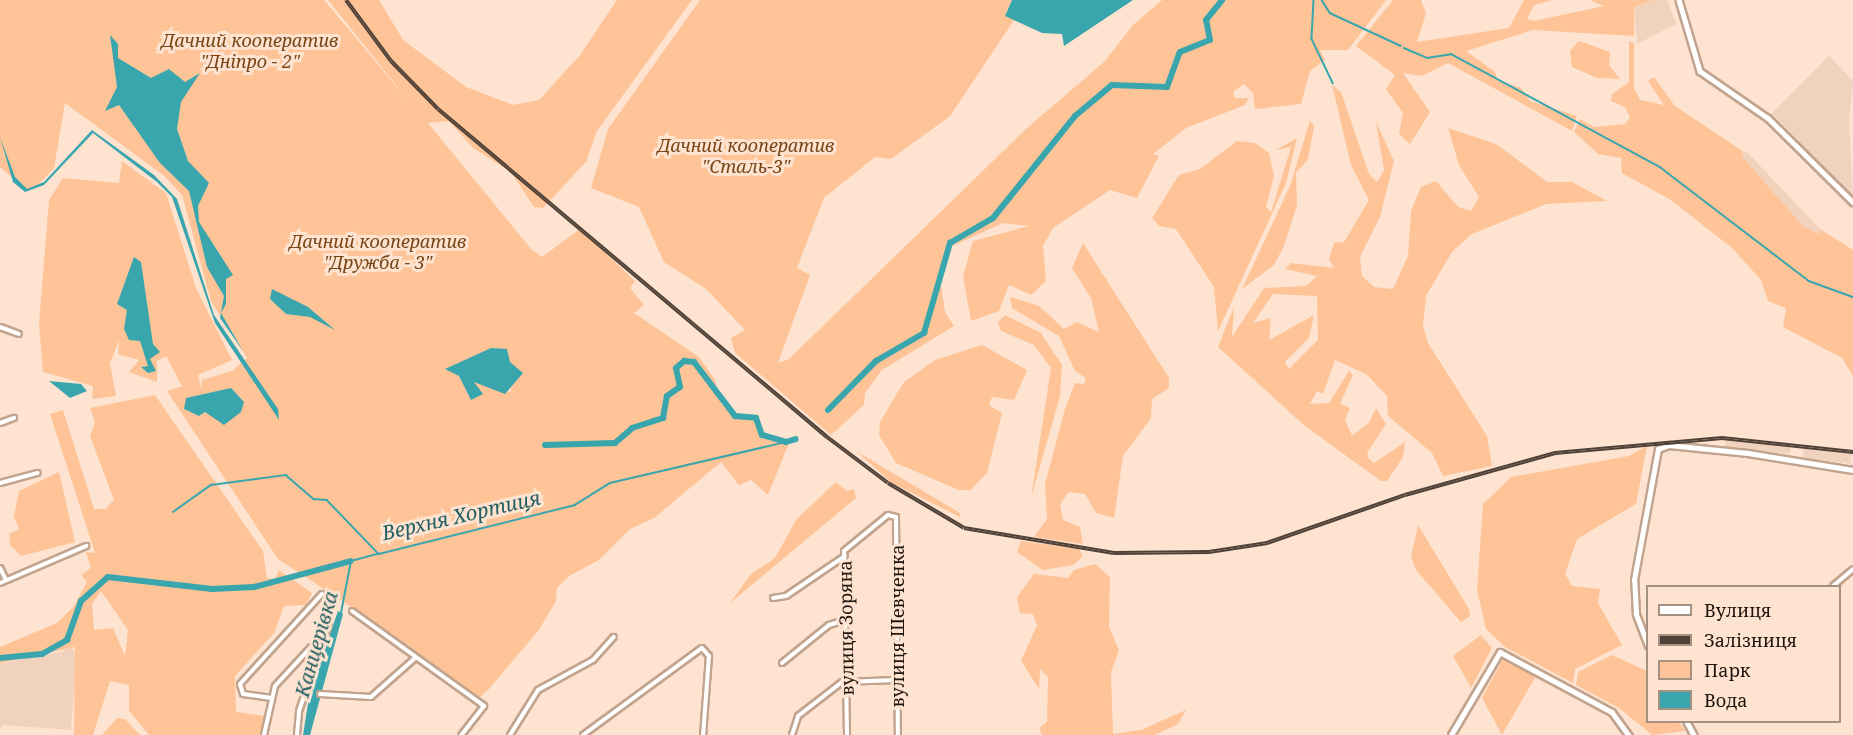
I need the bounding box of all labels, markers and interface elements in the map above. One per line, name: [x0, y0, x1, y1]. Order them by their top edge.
park label: Дачний кооператив "Дніпро - 2": [161, 30, 339, 72]
park label: Дачний кооператив "Сталь-3": [657, 135, 835, 178]
park label: Дачний кооператив "Дружба - 3": [289, 231, 467, 274]
water label: Верхня Хортиця: [379, 485, 543, 545]
street label: вулиця Шевченка: [886, 544, 908, 708]
street label: вулиця Зоряна: [834, 560, 858, 696]
legend: [1646, 585, 1841, 723]
water label: Канцерівка: [289, 588, 343, 700]
text: Вулиця: [1704, 598, 1771, 622]
text: Залізниця: [1704, 628, 1797, 652]
text: Парк: [1704, 658, 1751, 682]
text: Вода: [1704, 688, 1748, 712]

